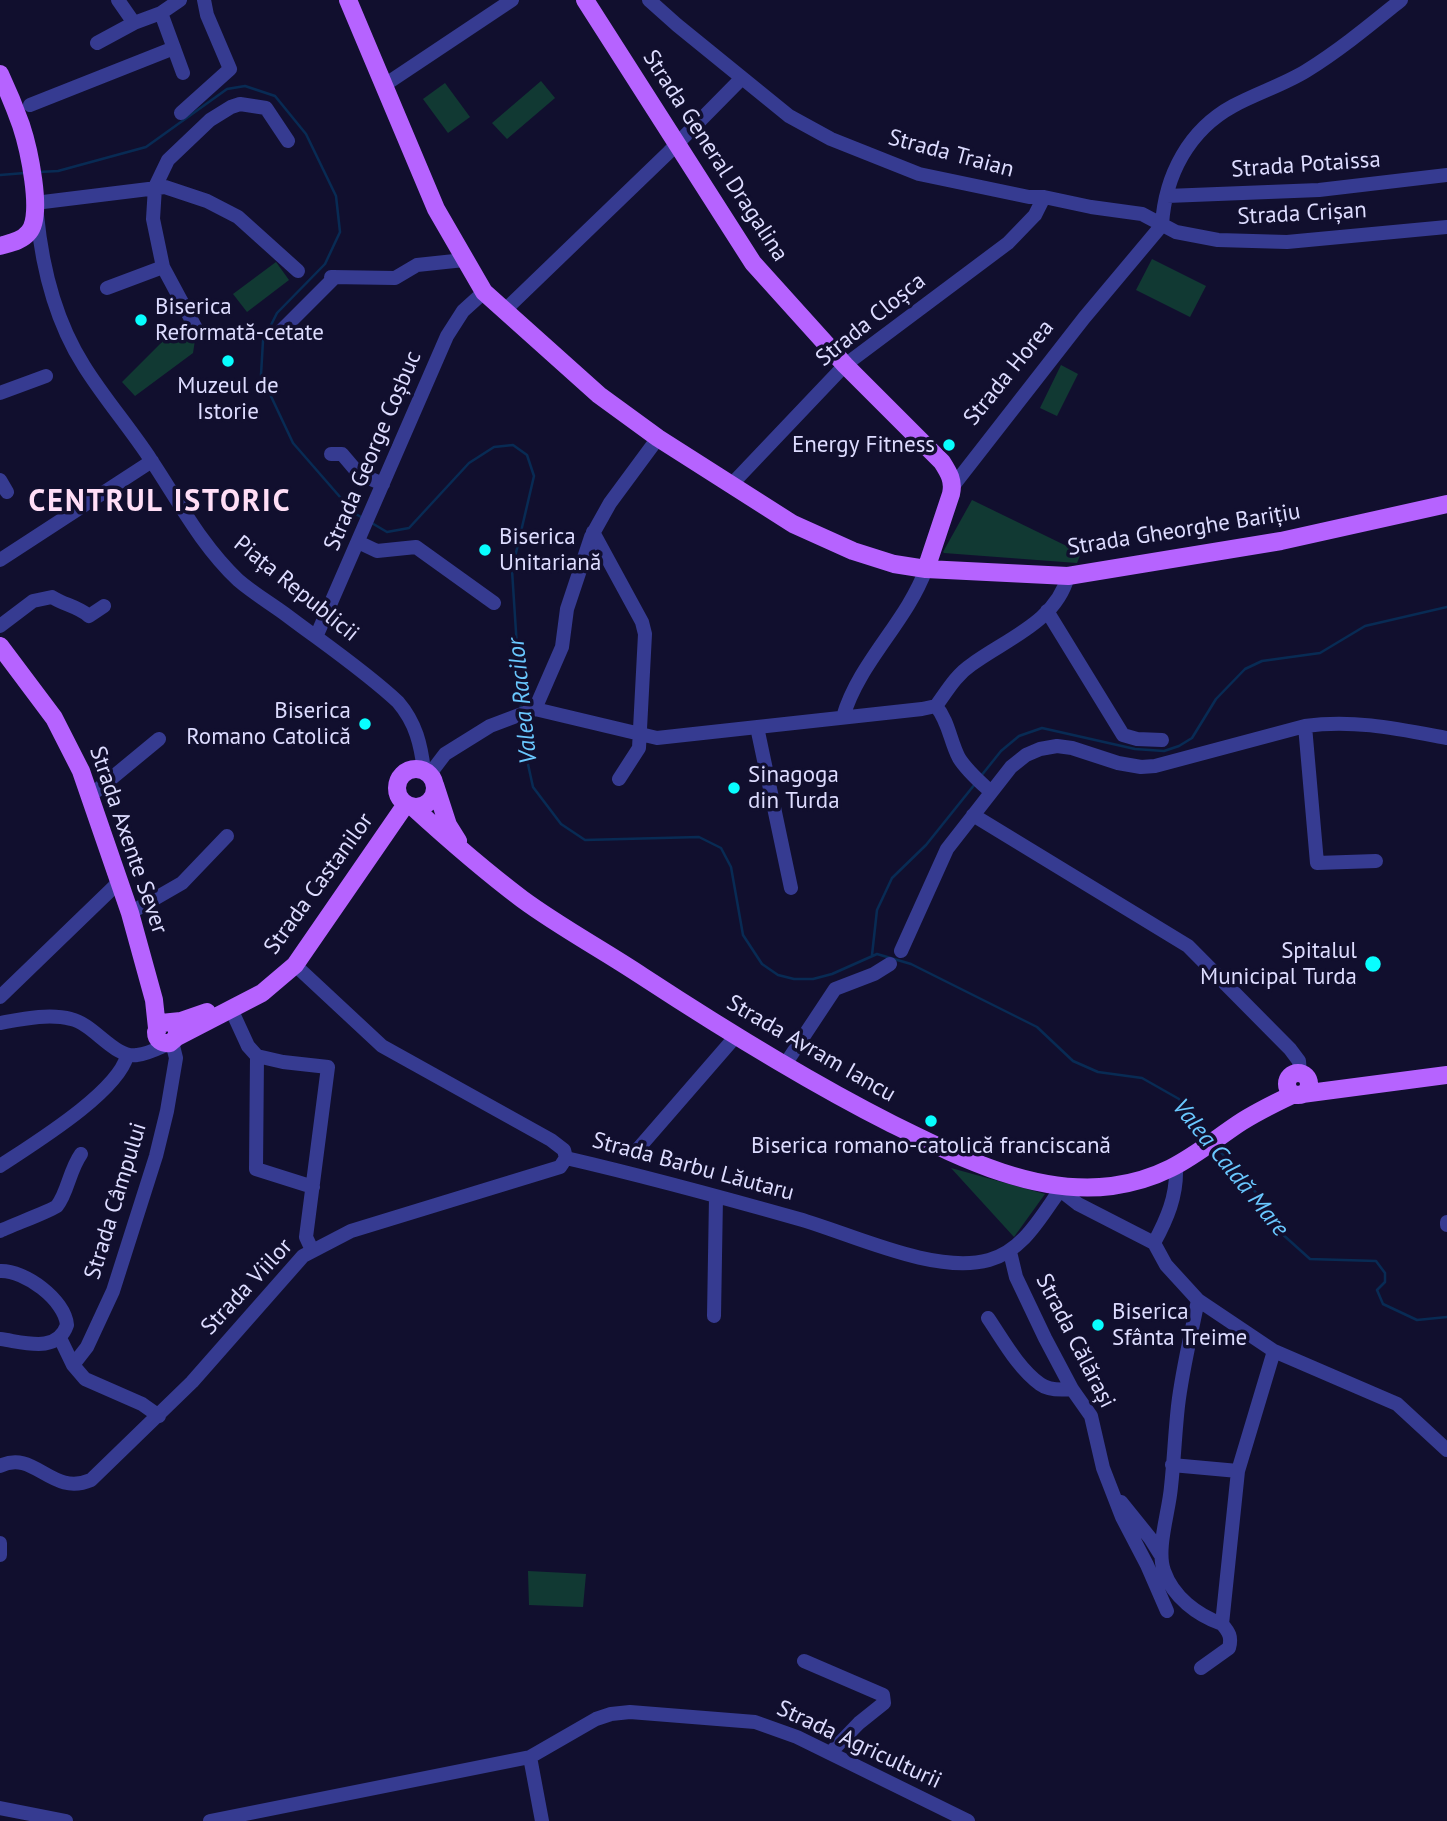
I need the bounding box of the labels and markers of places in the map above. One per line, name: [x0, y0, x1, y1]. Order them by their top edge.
place label: Biserica Reformată-cetate: [155, 293, 324, 347]
marker: Biserica Reformată-cetate: [133, 312, 149, 328]
marker: Muzeul de Istorie: [220, 353, 236, 369]
place label: Muzeul de Istorie: [177, 372, 279, 426]
place label: Energy Fitness: [792, 431, 935, 459]
marker: Energy Fitness: [941, 437, 957, 453]
place label: Biserica Unitariană: [499, 523, 601, 577]
marker: Biserica Unitariană: [477, 542, 493, 558]
place label: Biserica Romano Catolică: [186, 697, 351, 751]
marker: Biserica Romano Catolică: [357, 716, 373, 732]
place label: Sinagoga din Turda: [748, 761, 840, 815]
marker: Sinagoga din Turda: [726, 780, 742, 796]
place label: Spitalul Municipal Turda: [1200, 937, 1357, 991]
marker: Spitalul Municipal Turda: [1363, 954, 1383, 974]
marker: Biserica romano-catolică franciscană: [923, 1113, 939, 1129]
place label: Biserica romano-catolică franciscană: [751, 1132, 1111, 1160]
place label: Biserica Sfânta Treime: [1112, 1298, 1247, 1352]
marker: Biserica Sfânta Treime: [1090, 1317, 1106, 1333]

